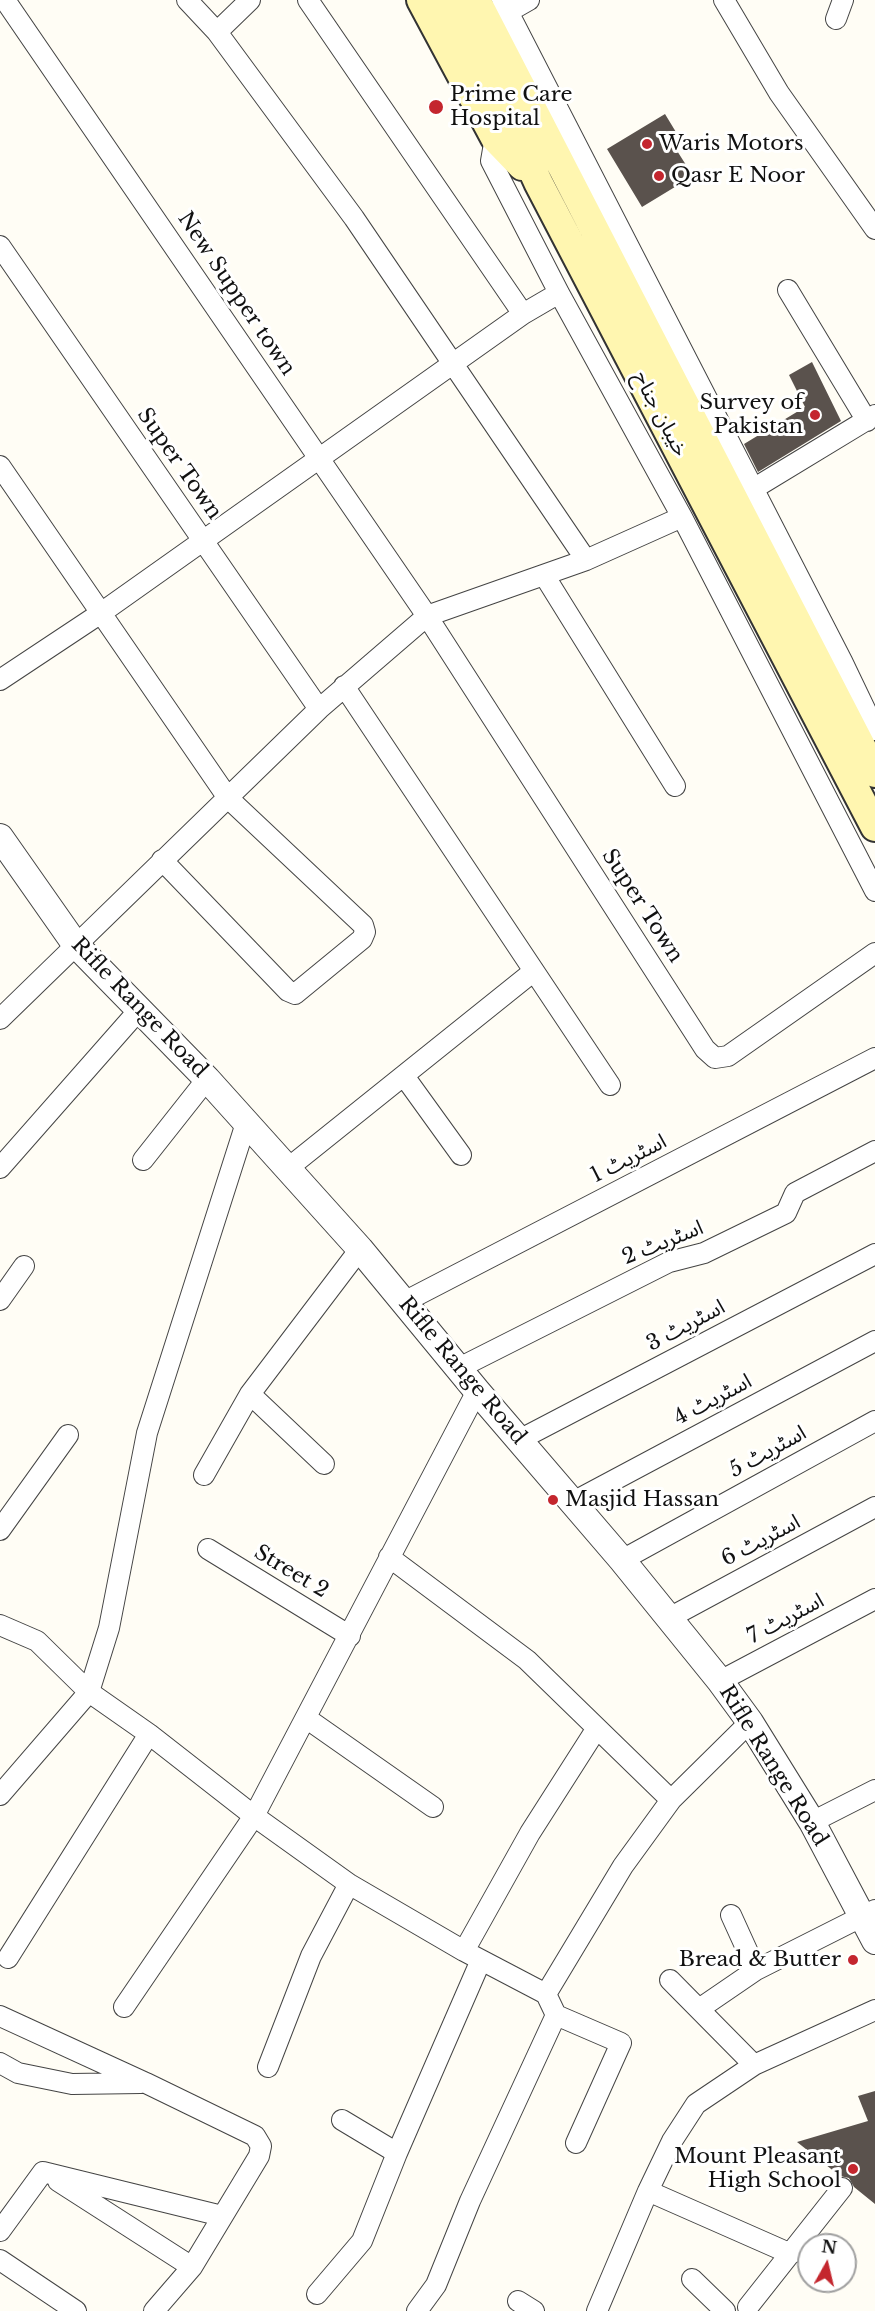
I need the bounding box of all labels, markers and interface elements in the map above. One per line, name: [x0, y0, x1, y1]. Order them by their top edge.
place label: Prime Care Hospital: [450, 82, 572, 132]
marker: Prime Care Hospital: [427, 98, 445, 116]
place label: Waris Motors: [659, 131, 804, 157]
marker: Waris Motors: [640, 137, 654, 151]
place label: Qasr E Noor: [671, 163, 805, 189]
marker: Qasr E Noor: [652, 169, 666, 183]
street label: New Supper town: [172, 207, 300, 381]
street label: خیبان جناح: [627, 367, 693, 461]
place label: Survey of Pakistan: [699, 390, 803, 440]
street label: Super Town: [131, 403, 227, 525]
marker: Survey of Pakistan: [808, 408, 822, 422]
street label: Super Town: [596, 845, 688, 967]
street label: Rifle Range Road: [66, 933, 212, 1083]
street label: اسٹریٹ 1: [587, 1129, 671, 1189]
street label: اسٹریٹ 2: [619, 1215, 707, 1271]
street label: Rifle Range Road: [393, 1292, 531, 1450]
street label: اسٹریٹ 3: [642, 1295, 730, 1357]
street label: اسٹریٹ 4: [670, 1369, 756, 1431]
street label: اسٹریٹ 5: [725, 1421, 811, 1483]
place label: Masjid Hassan: [565, 1487, 719, 1513]
marker: Masjid Hassan: [546, 1493, 560, 1507]
street label: اسٹریٹ 6: [717, 1510, 805, 1572]
street label: Street 2: [249, 1540, 333, 1604]
street label: اسٹریٹ 7: [744, 1588, 828, 1650]
street label: Rifle Range Road: [713, 1681, 833, 1851]
place label: Bread & Butter: [679, 1947, 841, 1973]
marker: Bread & Butter: [846, 1953, 860, 1967]
place label: Mount Pleasant High School: [674, 2144, 841, 2194]
marker: Mount Pleasant High School: [846, 2162, 860, 2176]
north arrow: [797, 2233, 857, 2293]
text: N: [820, 2236, 838, 2258]

